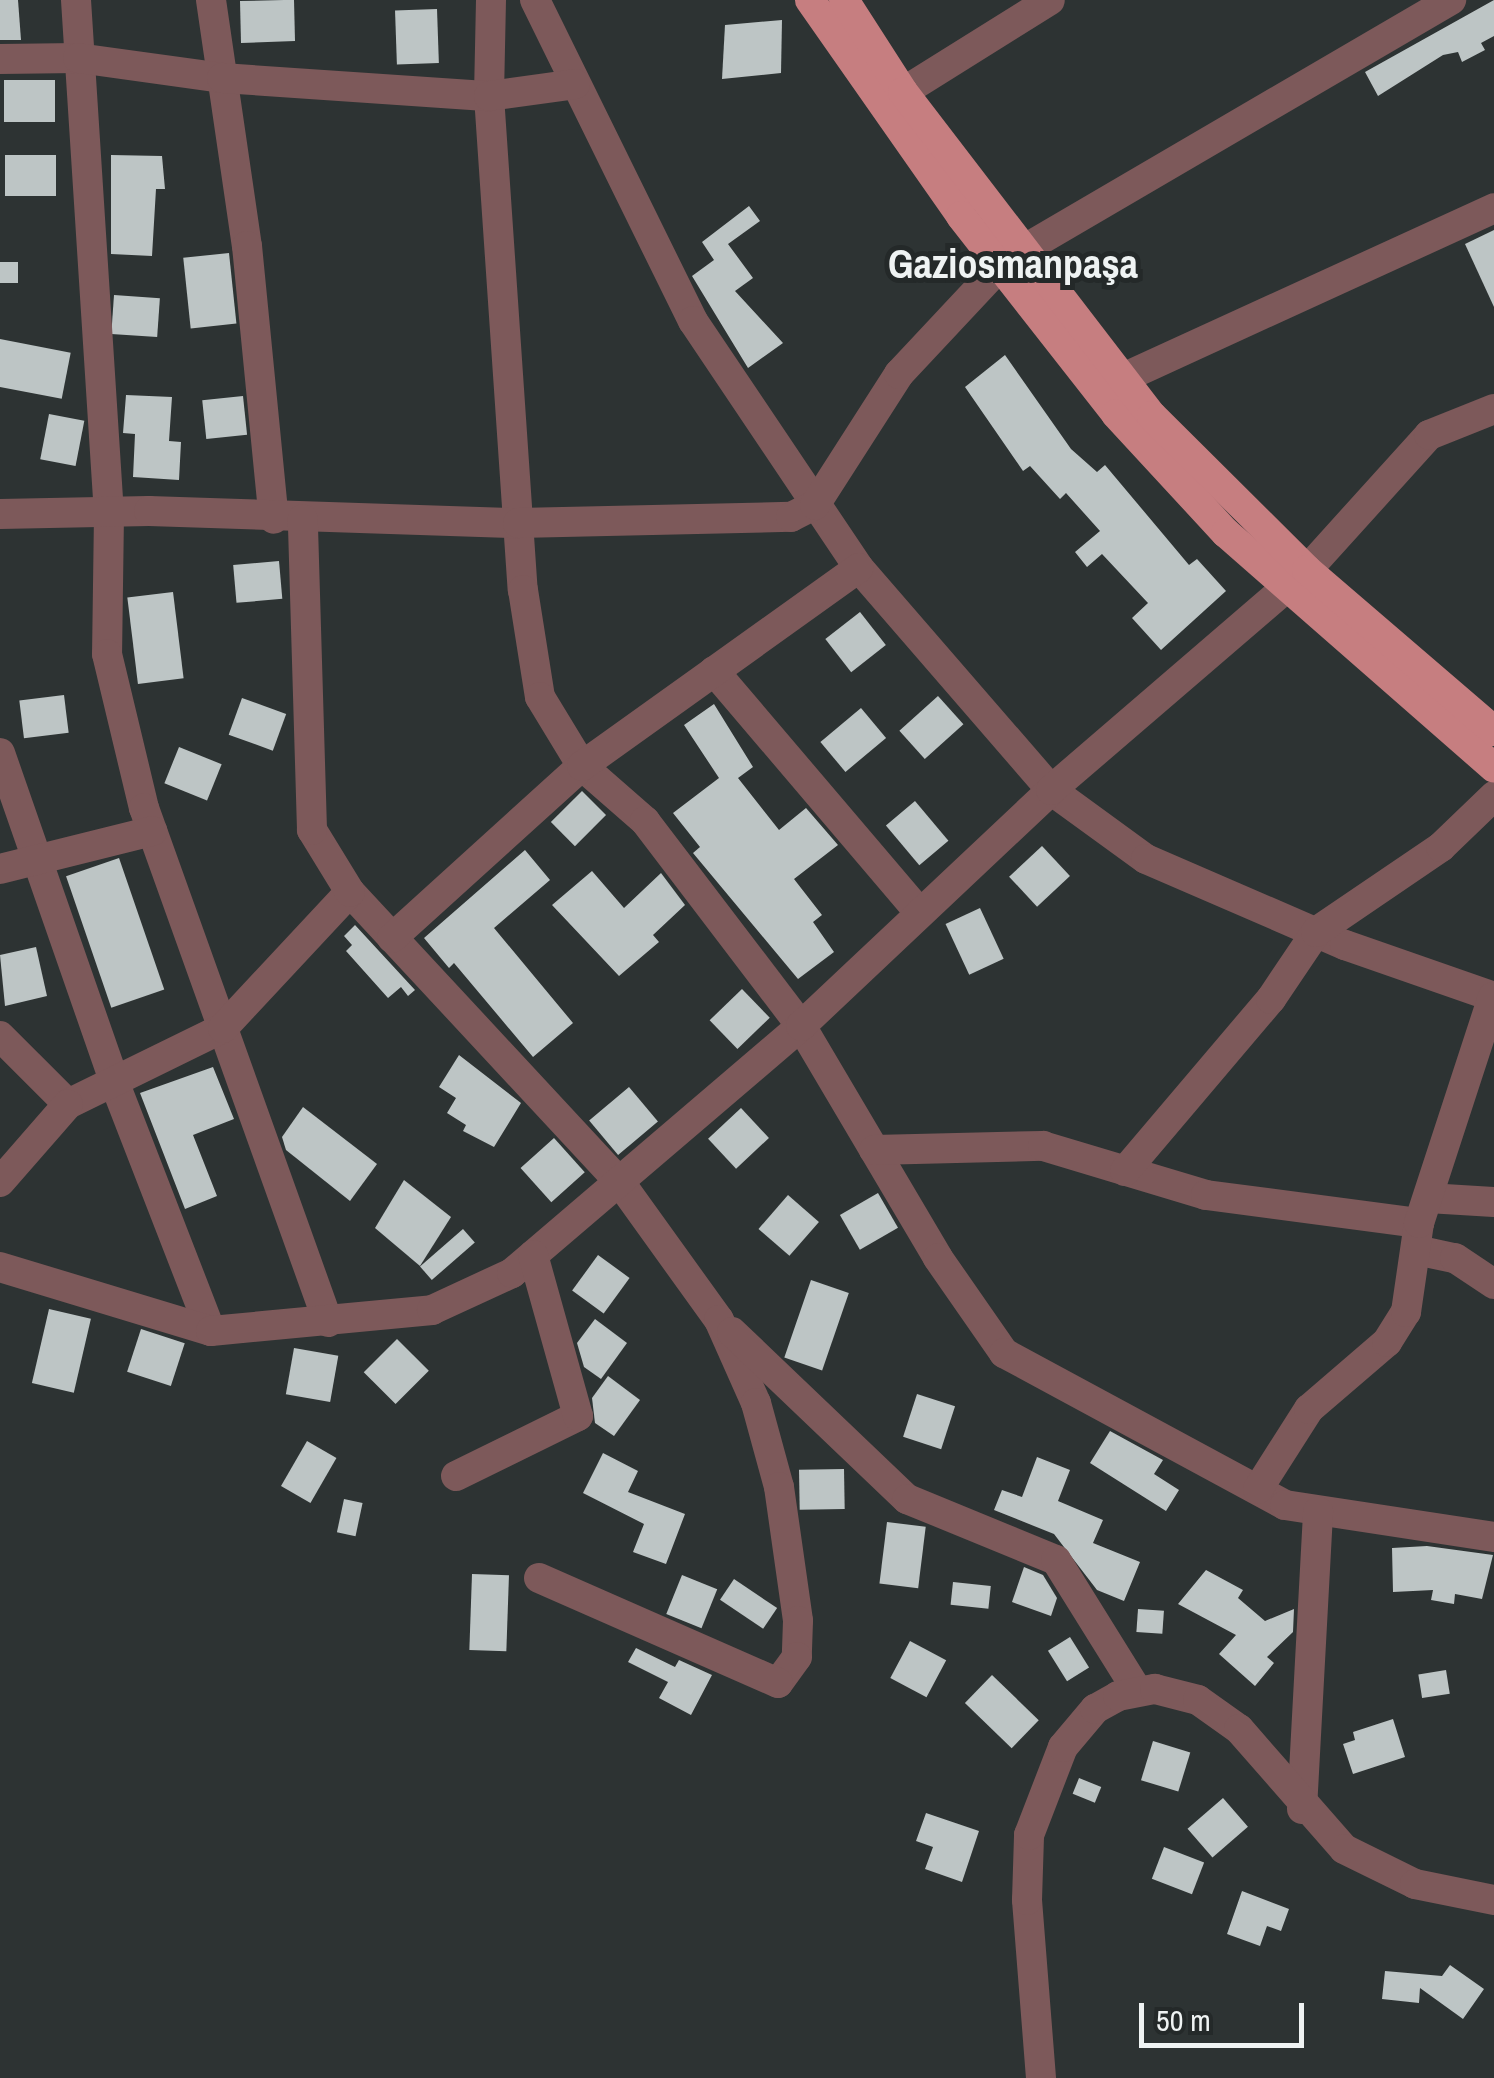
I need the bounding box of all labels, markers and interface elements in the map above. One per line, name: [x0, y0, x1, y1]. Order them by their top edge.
district label: Gaziosmanpaşa: [888, 240, 1138, 288]
scale bar: [1144, 1983, 1309, 2045]
text: 50 m: [1156, 2000, 1211, 2040]

